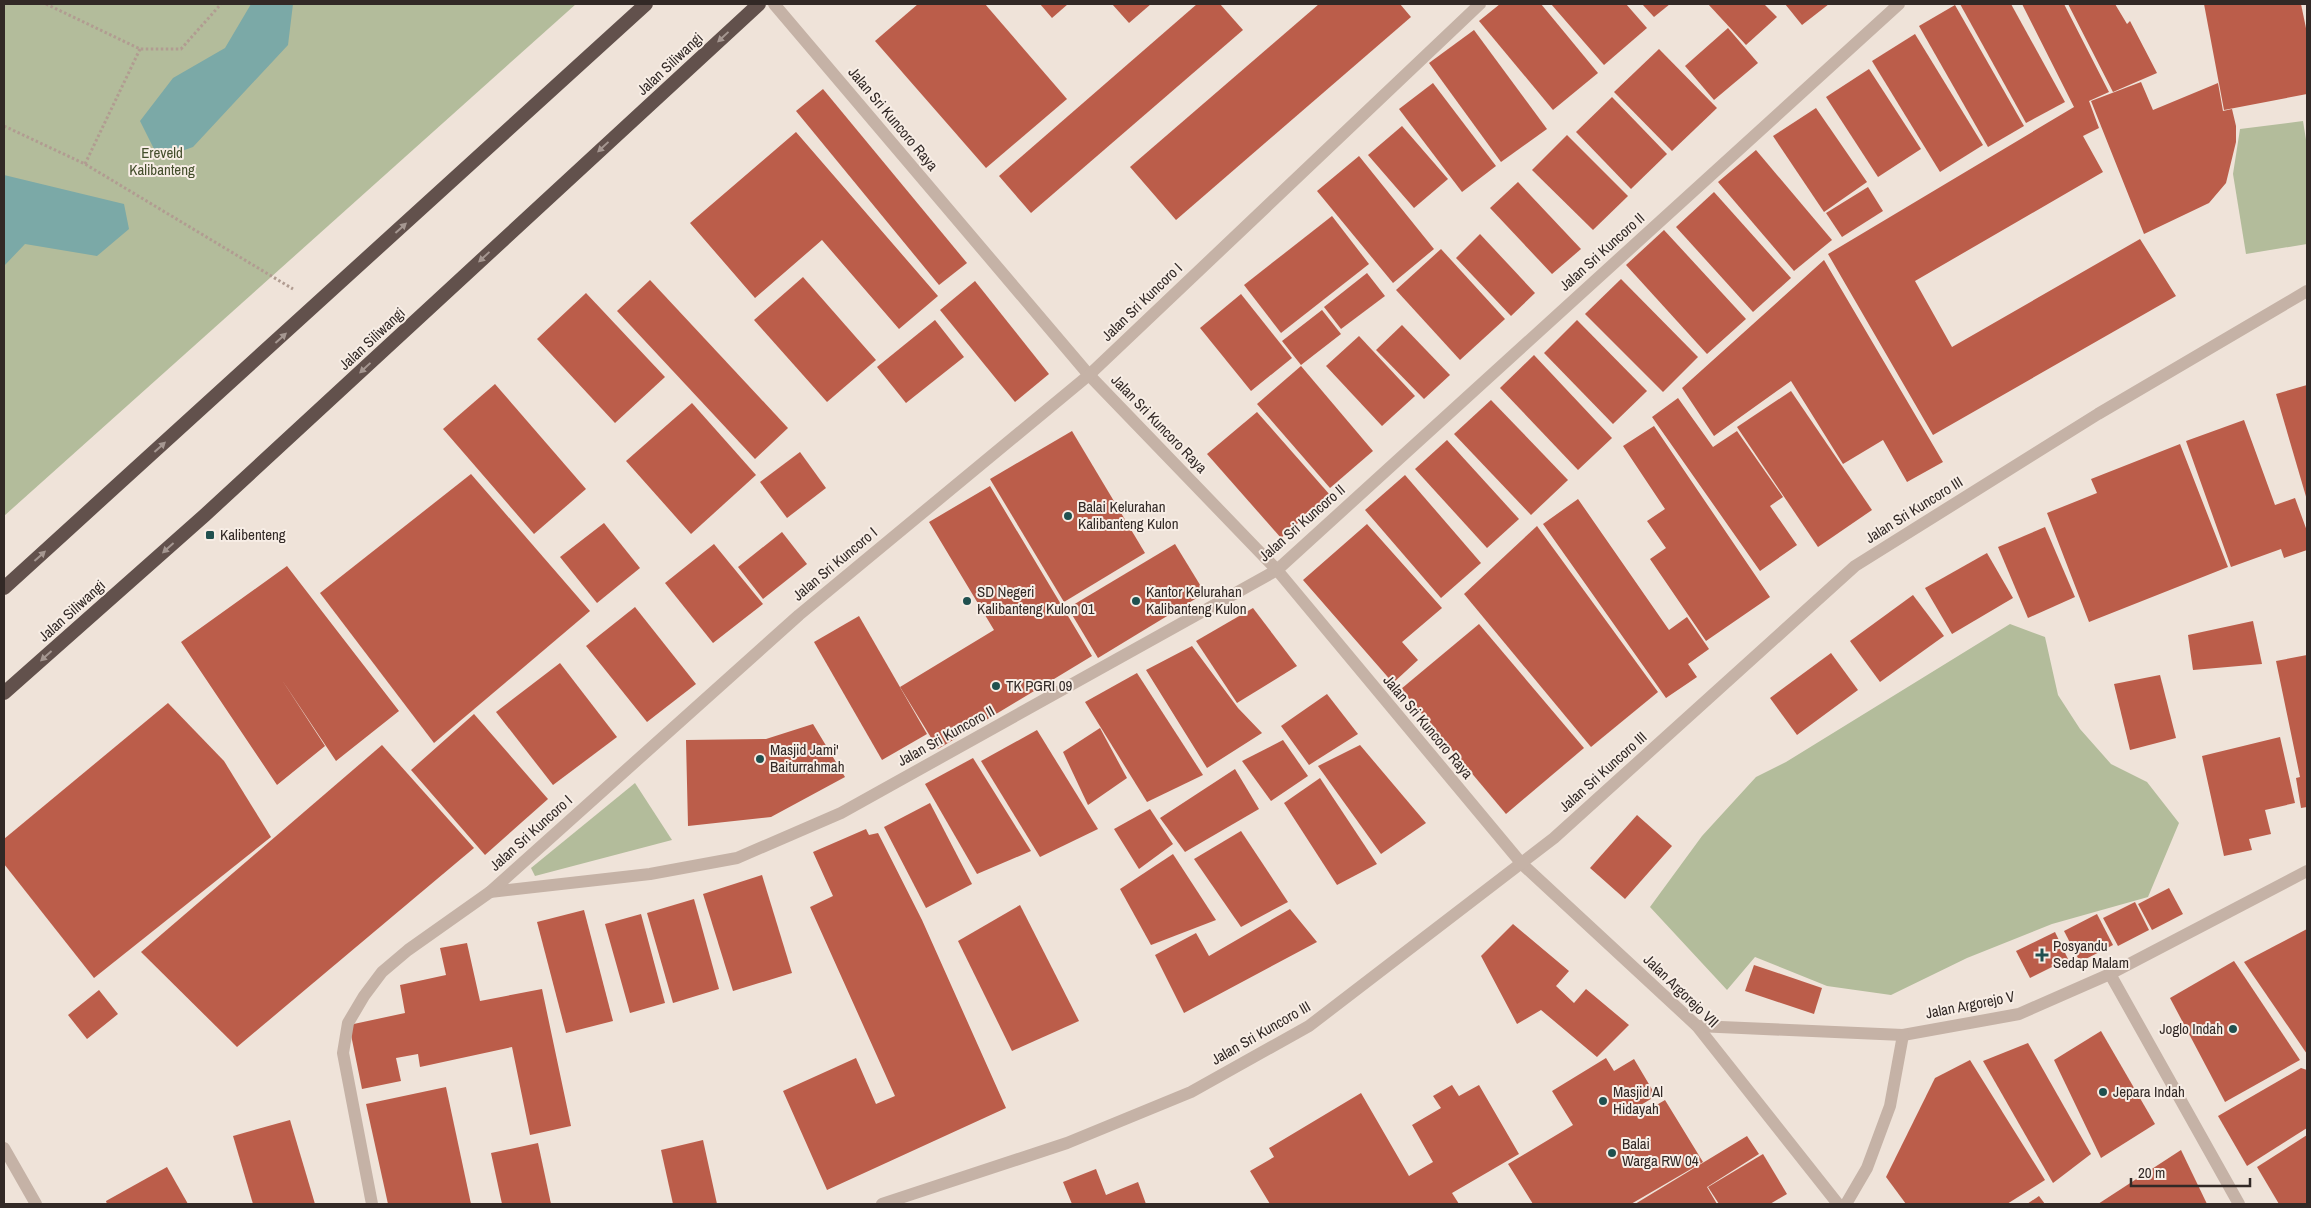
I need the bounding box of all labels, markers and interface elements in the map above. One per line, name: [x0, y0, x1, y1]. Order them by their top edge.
street label: Jalan Siliwangi: [632, 28, 707, 100]
one-way arrow: [717, 31, 729, 43]
street label: Jalan Sri Kuncoro Raya: [844, 62, 943, 175]
one-way arrow: [598, 141, 610, 153]
park label: Ereveld Kalibanteng: [129, 142, 195, 180]
street label: Jalan Sri Kuncoro II: [1554, 208, 1649, 296]
one-way arrow: [394, 222, 406, 234]
one-way arrow: [478, 251, 490, 263]
street label: Jalan Sri Kuncoro I: [1097, 258, 1187, 346]
street label: Jalan Siliwangi: [334, 303, 409, 375]
one-way arrow: [274, 332, 287, 343]
one-way arrow: [358, 362, 371, 373]
street label: Jalan Sri Kuncoro Raya: [1107, 370, 1212, 478]
one-way arrow: [154, 441, 166, 453]
street label: Jalan Sri Kuncoro III: [1861, 471, 1967, 548]
street label: Jalan Sri Kuncoro II: [1254, 479, 1349, 566]
place label: Balai Kelurahan Kalibanteng Kulon: [1078, 496, 1179, 534]
marker: Balai Kelurahan Kalibanteng Kulon: [1062, 510, 1074, 522]
street label: Jalan Sri Kuncoro I: [788, 522, 882, 605]
place label: Kalibenteng: [220, 524, 286, 545]
marker: Kalibenteng: [204, 529, 216, 541]
one-way arrow: [163, 542, 175, 554]
one-way arrow: [33, 550, 45, 562]
street label: Jalan Siliwangi: [34, 575, 110, 646]
place label: SD Negeri Kalibanteng Kulon 01: [977, 581, 1095, 619]
place label: Kantor Kelurahan Kalibanteng Kulon: [1146, 581, 1247, 619]
marker: SD Negeri Kalibanteng Kulon 01: [961, 595, 973, 607]
marker: Kantor Kelurahan Kalibanteng Kulon: [1130, 595, 1142, 607]
one-way arrow: [40, 650, 53, 661]
street label: Jalan Sri Kuncoro Raya: [1379, 670, 1478, 783]
place label: TK PGRI 09: [1006, 675, 1072, 696]
marker: TK PGRI 09: [990, 680, 1002, 692]
street label: Jalan Sri Kuncoro II: [893, 700, 998, 771]
street label: Jalan Sri Kuncoro III: [1554, 727, 1651, 817]
place label: Masjid Jami' Baiturrahmah: [770, 739, 845, 777]
marker: Masjid Jami' Baiturrahmah: [754, 753, 766, 765]
street label: Jalan Sri Kuncoro I: [485, 790, 577, 875]
place label: Posyandu Sedap Malam: [2053, 935, 2129, 973]
marker: Posyandu Sedap Malam: [2035, 948, 2049, 962]
street label: Jalan Argorejo VII: [1639, 949, 1724, 1032]
street label: Jalan Argorejo V: [1924, 985, 2017, 1023]
street label: Jalan Sri Kuncoro III: [1207, 996, 1314, 1070]
place label: Joglo Indah: [2159, 1018, 2223, 1039]
marker: Joglo Indah: [2227, 1023, 2239, 1035]
place label: Masjid Al Hidayah: [1613, 1081, 1663, 1119]
place label: Jepara Indah: [2113, 1081, 2185, 1102]
marker: Jepara Indah: [2097, 1086, 2109, 1098]
marker: Masjid Al Hidayah: [1597, 1095, 1609, 1107]
place label: Balai Warga RW 04: [1622, 1133, 1699, 1171]
marker: Balai Warga RW 04: [1606, 1147, 1618, 1159]
scale bar: [2131, 1156, 2250, 1188]
text: 20 m: [2138, 1162, 2165, 1183]

